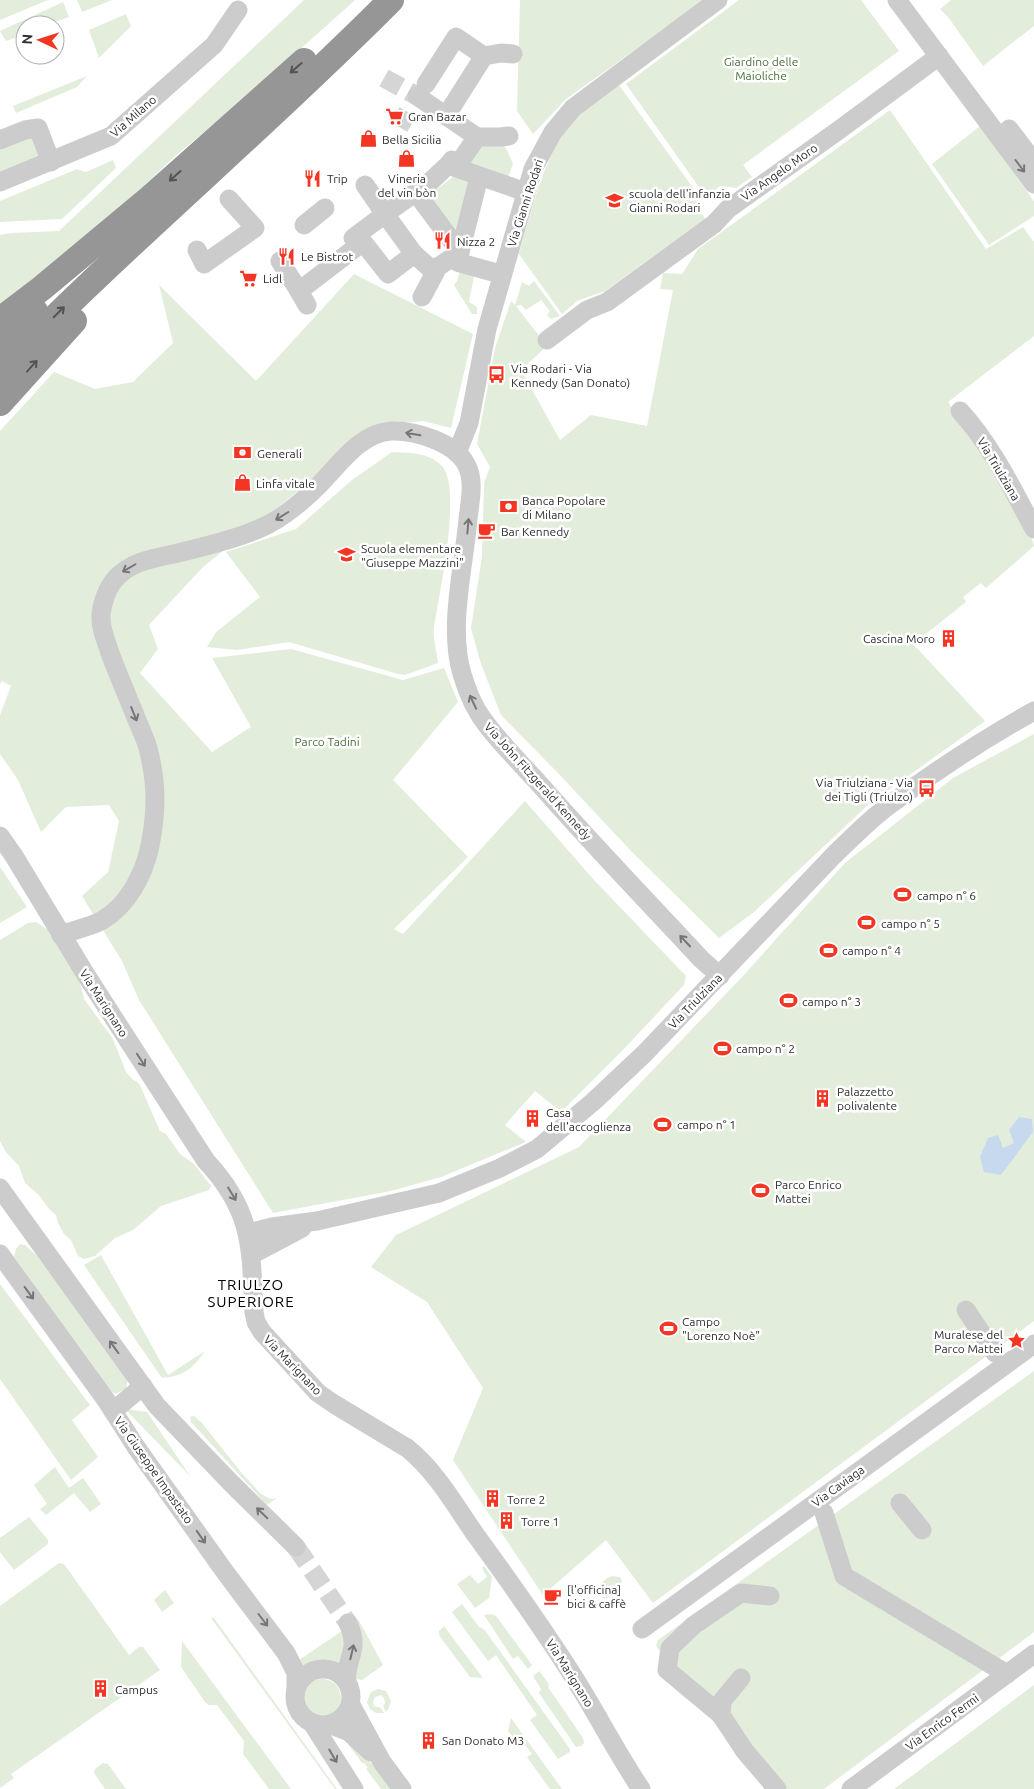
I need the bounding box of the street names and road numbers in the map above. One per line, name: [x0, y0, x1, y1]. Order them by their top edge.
street label: Via Milano: [107, 93, 159, 139]
street label: Via Angelo Moro: [738, 141, 820, 203]
street label: Via Gianni Rodari: [505, 157, 545, 248]
street label: Via Triulziana: [975, 435, 1023, 503]
street label: Via John Fitzgerald Kennedy: [482, 720, 594, 842]
street label: Via Marignano: [77, 967, 131, 1039]
street label: Via Triulziana: [666, 971, 724, 1031]
street label: Via Marignano: [261, 1333, 325, 1397]
street label: Via Giuseppe Impastato: [112, 1414, 196, 1526]
street label: Via Caviaga: [809, 1463, 867, 1509]
street label: Via Marignano: [544, 1637, 596, 1709]
street label: Via Enrico Fermi: [903, 1691, 981, 1753]

